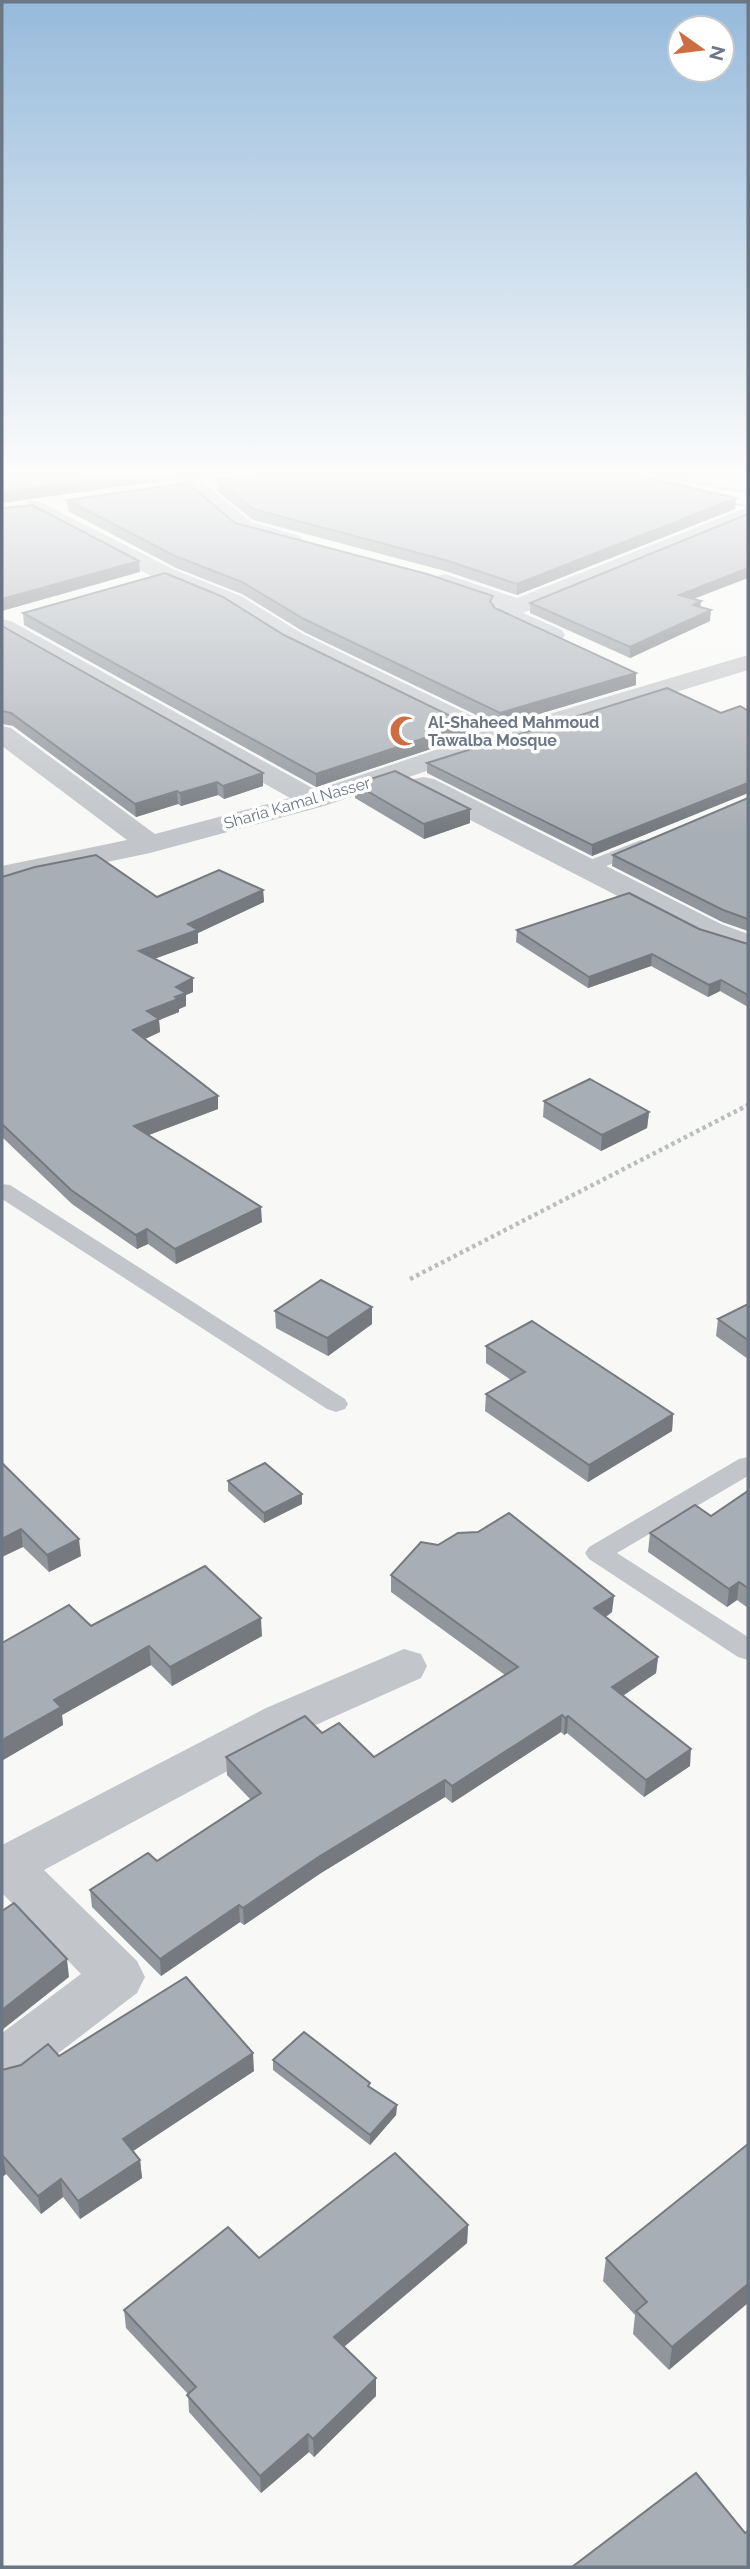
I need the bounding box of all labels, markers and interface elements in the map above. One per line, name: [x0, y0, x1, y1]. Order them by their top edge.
north arrow: [666, 14, 736, 84]
text: N: [705, 43, 730, 63]
place label: Al-Shaheed Mahmoud Tawalba Mosque: [428, 713, 599, 750]
mosque icon: Al-Shaheed Mahmoud Tawalba Mosque: [388, 714, 422, 748]
street label: Sharia Kamal Nasser: [222, 773, 373, 833]

